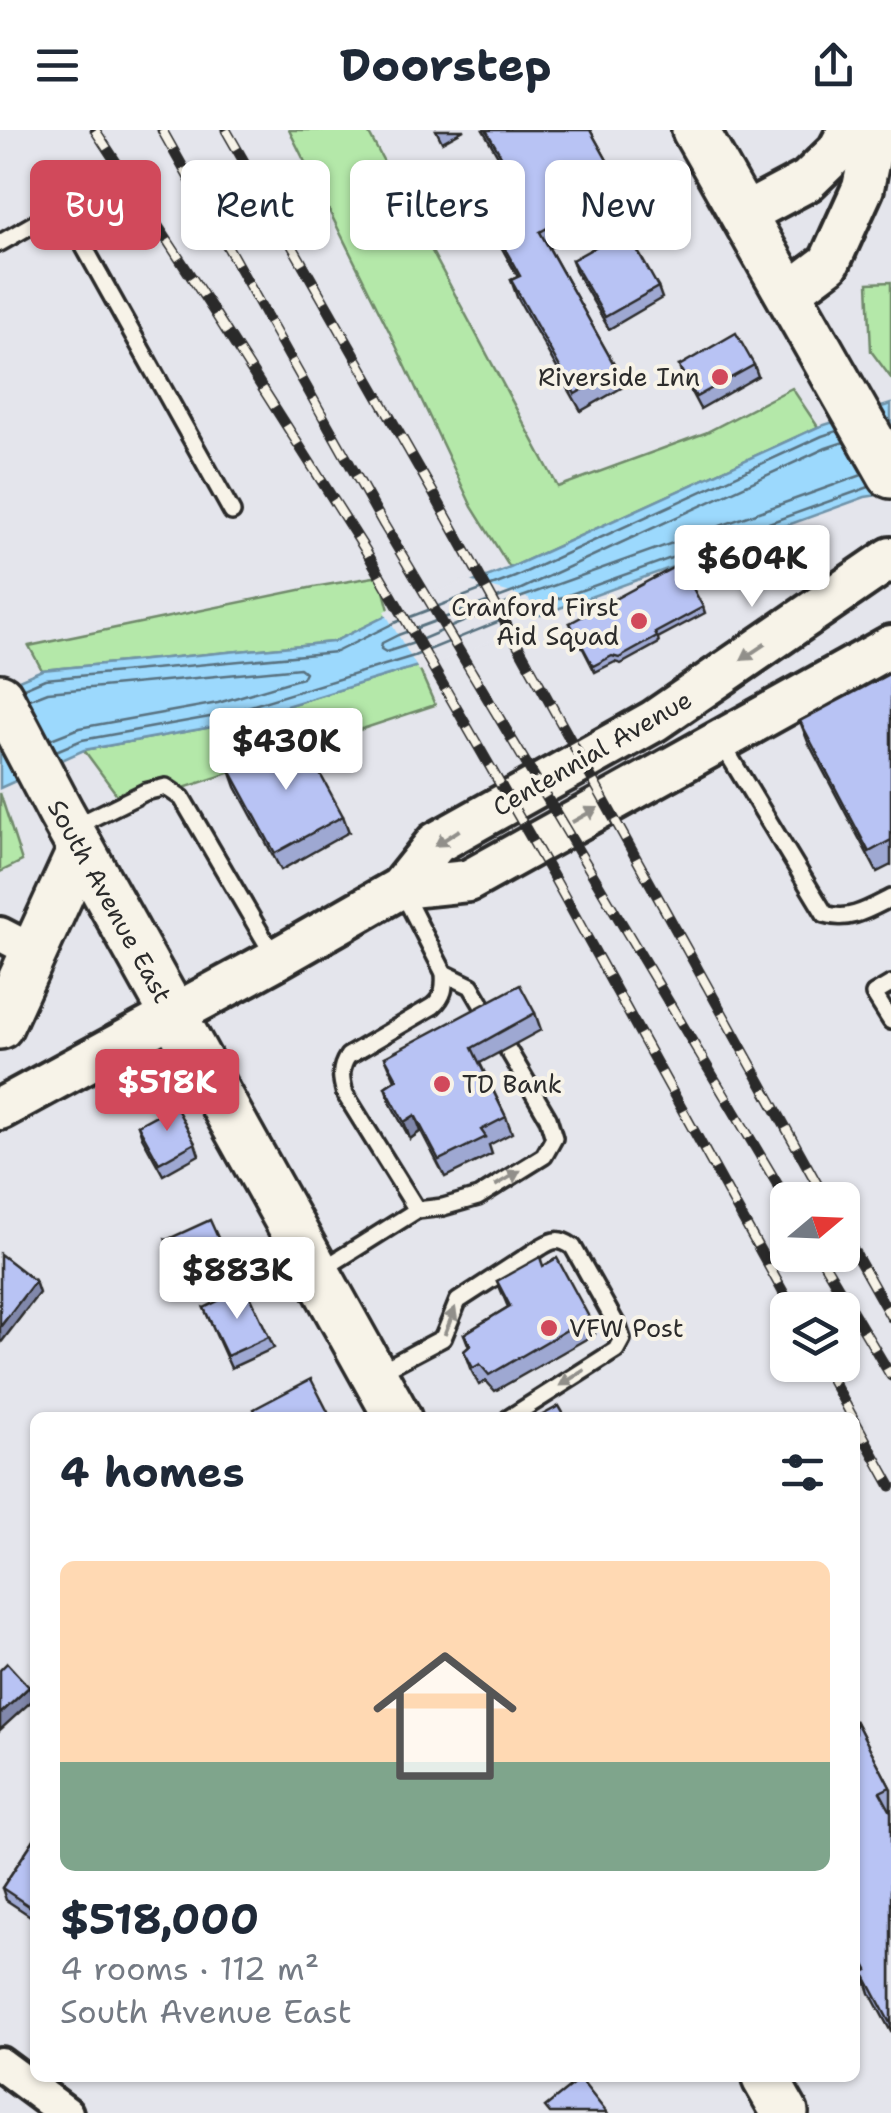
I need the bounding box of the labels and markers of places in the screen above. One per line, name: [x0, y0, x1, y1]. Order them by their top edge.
place label: Riverside Inn: [538, 360, 700, 394]
marker: Riverside Inn: [709, 366, 731, 388]
pin: $604K: [682, 525, 822, 610]
place label: Cranford First Aid Squad: [451, 590, 619, 653]
marker: Cranford First Aid Squad: [628, 610, 650, 632]
pin: $430K: [216, 708, 356, 793]
pin: $518K: [97, 1049, 237, 1134]
place label: TD Bank: [462, 1067, 562, 1101]
marker: TD Bank: [431, 1073, 453, 1095]
pin: $883K: [167, 1237, 307, 1322]
place label: VFW Post: [569, 1311, 684, 1345]
marker: VFW Post: [538, 1317, 560, 1339]

